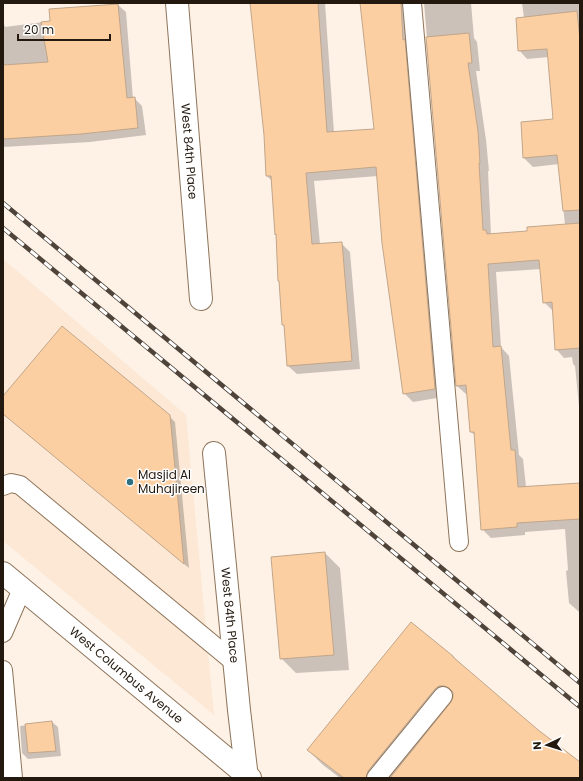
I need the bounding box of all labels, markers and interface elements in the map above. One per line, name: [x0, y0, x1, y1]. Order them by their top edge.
scale bar: [18, 16, 110, 42]
text: 20 m: [24, 21, 54, 38]
street label: West 84th Place: [177, 103, 202, 200]
place label: Masjid Al Muhajireen: [138, 466, 205, 497]
marker: Masjid Al Muhajireen: [125, 477, 135, 487]
street label: West 84th Place: [217, 566, 243, 664]
street label: West Columbus Avenue: [66, 622, 187, 727]
north arrow: [527, 725, 567, 765]
text: N: [529, 741, 545, 750]

